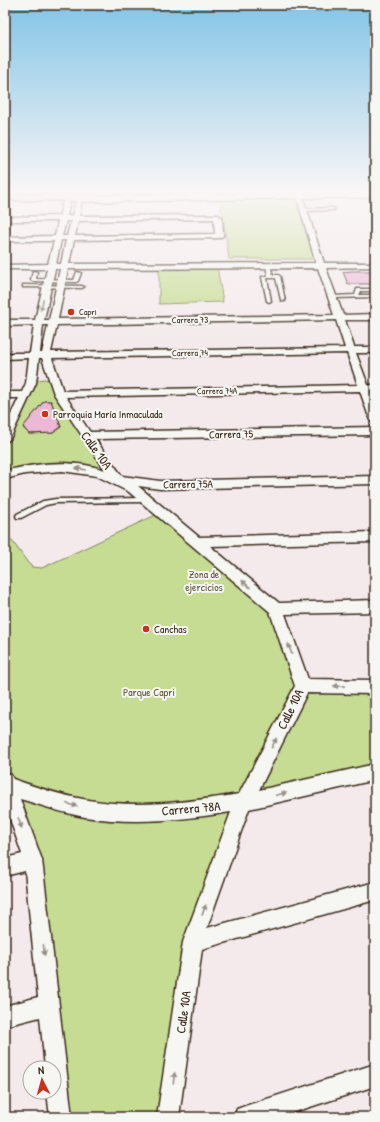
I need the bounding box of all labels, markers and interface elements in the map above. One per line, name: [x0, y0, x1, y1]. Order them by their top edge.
one-way arrow: [39, 299, 45, 311]
place label: Capri: [79, 306, 97, 318]
marker: Capri: [66, 307, 76, 317]
street label: Carrera 73: [172, 314, 208, 326]
street label: Carrera 74: [172, 347, 209, 359]
street label: Carrera 74A: [197, 385, 238, 397]
place label: Parroquia María Inmaculada: [53, 407, 163, 421]
marker: Parroquia María Inmaculada: [40, 409, 50, 419]
street label: Calle 10A: [77, 427, 117, 473]
street label: Carrera 75: [209, 427, 254, 441]
one-way arrow: [75, 466, 87, 472]
street label: Carrera 75A: [163, 477, 214, 491]
park label: Zona de ejercicios: [185, 567, 223, 594]
one-way arrow: [241, 580, 251, 589]
place label: Canchas: [154, 622, 187, 636]
marker: Canchas: [141, 624, 151, 634]
one-way arrow: [287, 643, 293, 655]
one-way arrow: [333, 683, 345, 690]
park label: Parque Capri: [123, 685, 175, 699]
street label: Calle 10A: [273, 685, 308, 732]
one-way arrow: [271, 737, 277, 749]
one-way arrow: [275, 790, 287, 796]
street label: Carrera 78A: [161, 796, 222, 820]
one-way arrow: [66, 802, 78, 808]
one-way arrow: [18, 817, 24, 829]
one-way arrow: [202, 903, 208, 915]
one-way arrow: [40, 944, 47, 956]
street label: Calle 10A: [171, 989, 195, 1034]
north arrow: [22, 1060, 62, 1100]
text: N: [37, 1063, 45, 1077]
one-way arrow: [171, 1072, 177, 1084]

